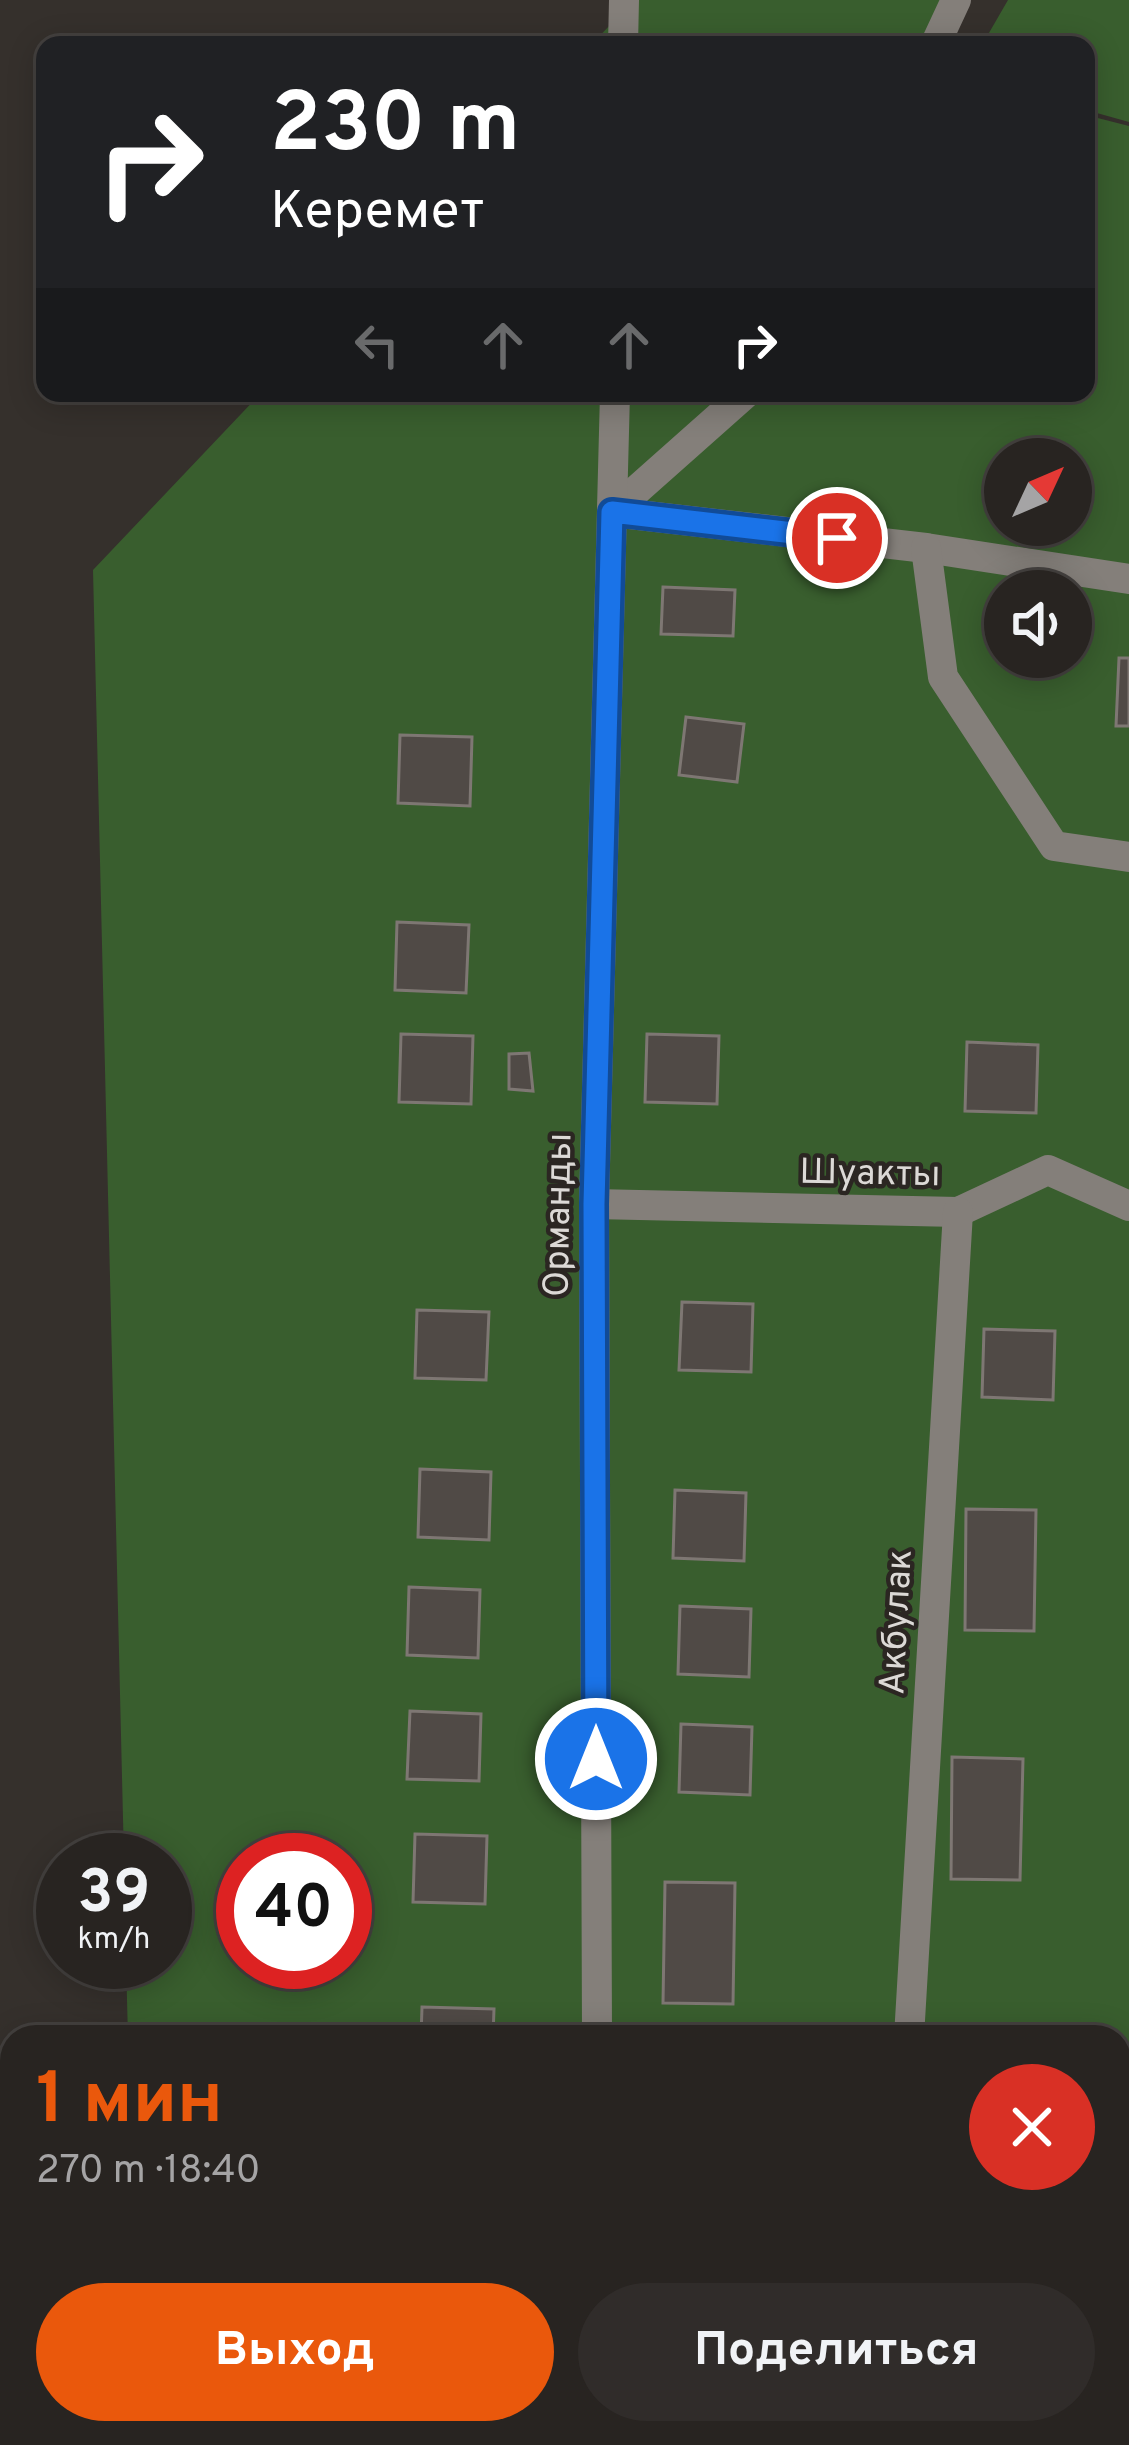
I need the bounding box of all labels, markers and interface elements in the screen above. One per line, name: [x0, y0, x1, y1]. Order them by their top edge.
text: 230 m: [270, 75, 520, 181]
icon: right: [72, 84, 228, 240]
text: Керемет: [270, 179, 484, 248]
icon: left: [344, 312, 410, 378]
icon: ahead: [470, 312, 536, 378]
icon: ahead: [596, 312, 662, 378]
icon: right: [722, 312, 788, 378]
north arrow: [984, 438, 1092, 546]
map controls: [984, 438, 1092, 678]
pin: [786, 487, 888, 589]
icon: arrive: [804, 505, 870, 571]
button: sound: [984, 570, 1092, 678]
street label: Орманды: [536, 1133, 584, 1298]
street label: Шуакты: [799, 1151, 941, 1199]
street label: Акбулак: [871, 1548, 925, 1696]
position arrow: [533, 1696, 659, 1822]
speed limit sign: 40: [216, 1833, 372, 1989]
text: 39: [78, 1858, 150, 1934]
text: km/h: [78, 1922, 150, 1959]
text: 1 мин: [36, 2057, 223, 2149]
button: close: [969, 2064, 1095, 2190]
text: 270 m · 18:40: [36, 2148, 261, 2197]
button: Выход: [36, 2283, 554, 2421]
button: Поделиться: [578, 2283, 1095, 2421]

